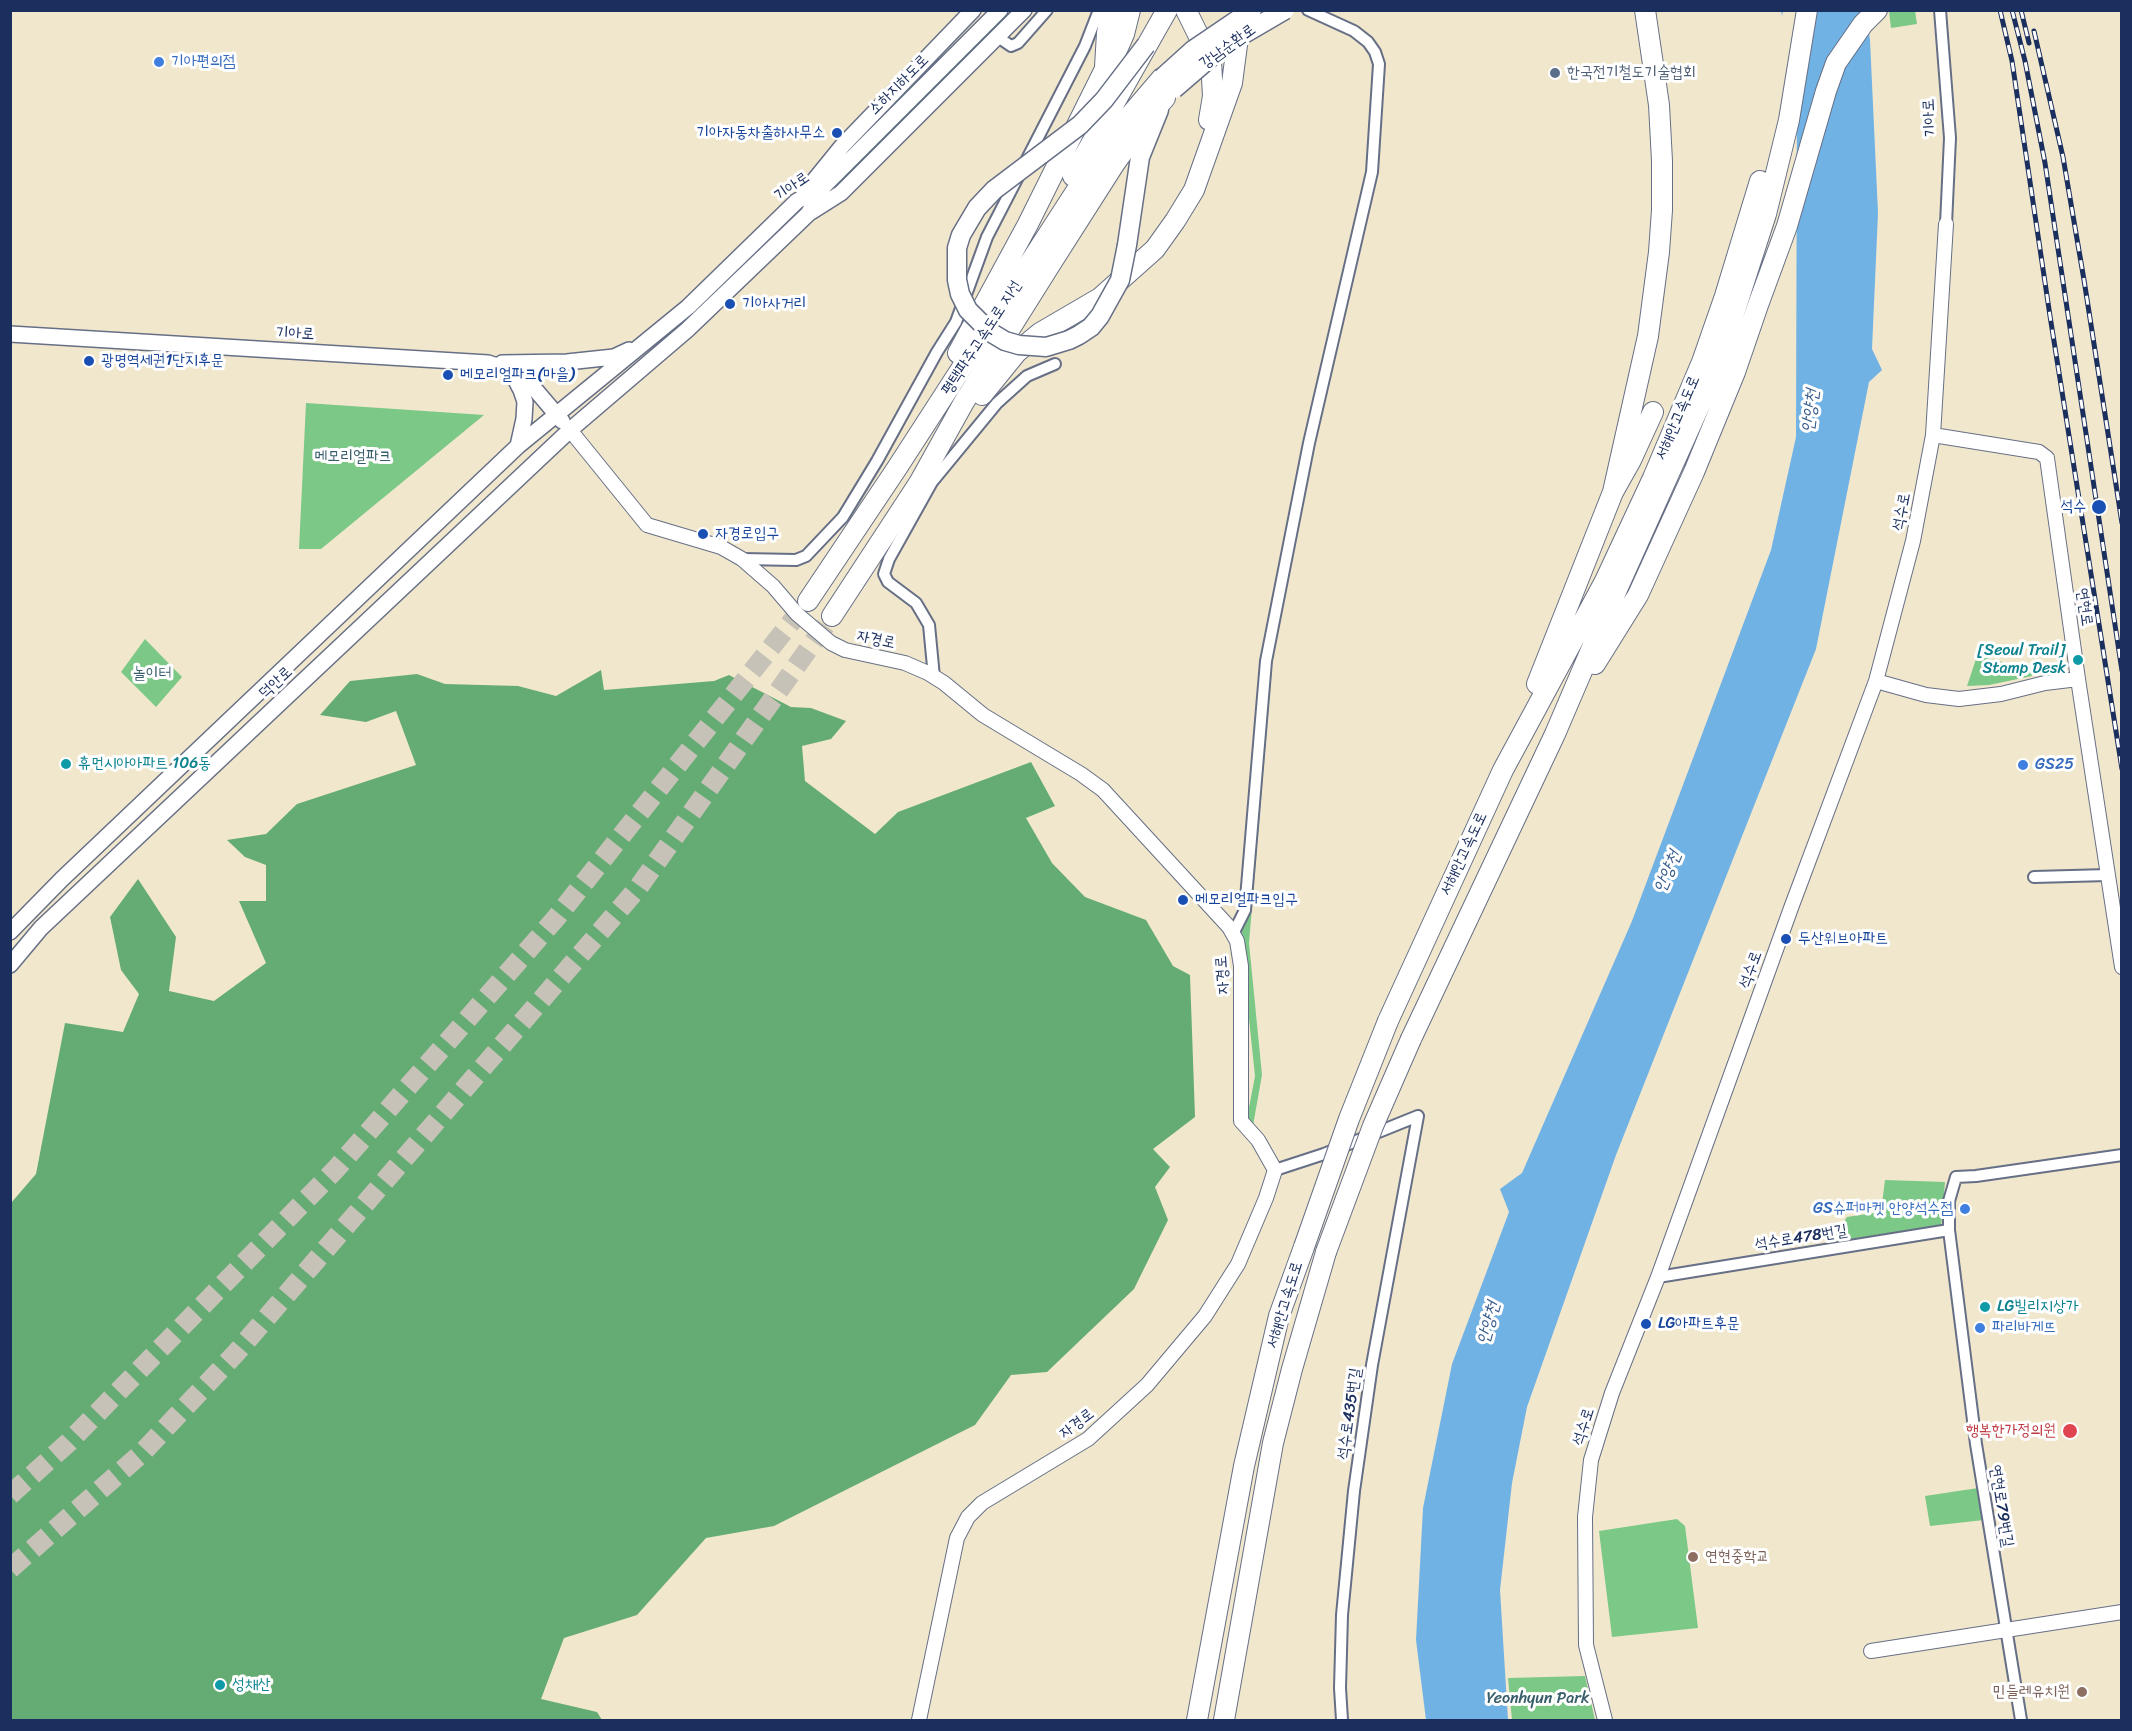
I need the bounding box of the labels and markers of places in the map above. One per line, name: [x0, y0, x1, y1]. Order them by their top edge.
place label: 기아편의점: [171, 52, 235, 72]
marker: 기아편의점: [152, 55, 166, 69]
place label: 한국전기철도기술협회: [1567, 63, 1696, 83]
marker: 한국전기철도기술협회: [1548, 66, 1562, 80]
place label: 기아자동차출하사무소: [696, 123, 825, 143]
marker: 기아자동차출하사무소: [830, 126, 844, 140]
place label: 기아사거리: [742, 294, 806, 314]
marker: 기아사거리: [723, 297, 737, 311]
place label: 광명역세권1단지후문: [101, 351, 224, 371]
marker: 광명역세권1단지후문: [82, 354, 96, 368]
place label: 메모리얼파크(마을): [460, 365, 574, 385]
marker: 메모리얼파크(마을): [441, 368, 455, 382]
place label: 석수: [2060, 497, 2086, 517]
marker: 석수: [2090, 498, 2108, 516]
place label: 자경로입구: [715, 524, 779, 544]
marker: 자경로입구: [696, 527, 710, 541]
place label: [Seoul Trail] Stamp Desk: [1977, 641, 2066, 679]
marker: [Seoul Trail] Stamp Desk: [2071, 653, 2085, 667]
place label: 휴먼시아아파트 106동: [78, 754, 211, 774]
place label: GS25: [2035, 755, 2074, 775]
marker: 휴먼시아아파트 106동: [59, 757, 73, 771]
marker: GS25: [2016, 758, 2030, 772]
place label: 메모리얼파크입구: [1195, 890, 1298, 910]
marker: 메모리얼파크입구: [1176, 893, 1190, 907]
place label: 두산위브아파트: [1798, 929, 1888, 949]
marker: 두산위브아파트: [1779, 932, 1793, 946]
place label: GS슈퍼마켓 안양석수점: [1813, 1199, 1953, 1219]
marker: GS슈퍼마켓 안양석수점: [1958, 1202, 1972, 1216]
place label: LG빌리지상가: [1997, 1297, 2079, 1317]
marker: LG빌리지상가: [1978, 1300, 1992, 1314]
place label: LG아파트후문: [1658, 1314, 1740, 1334]
marker: LG아파트후문: [1639, 1317, 1653, 1331]
place label: 파리바게뜨: [1992, 1318, 2056, 1338]
marker: 파리바게뜨: [1973, 1321, 1987, 1335]
place label: 행복한가정의원: [1966, 1421, 2056, 1441]
marker: 행복한가정의원: [2061, 1422, 2079, 1440]
place label: 연현중학교: [1705, 1547, 1769, 1567]
marker: 연현중학교: [1686, 1550, 1700, 1564]
place label: 성채산: [232, 1675, 271, 1695]
marker: 성채산: [213, 1678, 227, 1692]
place label: 민들레유치원: [1993, 1682, 2070, 1702]
marker: 민들레유치원: [2075, 1685, 2089, 1699]

